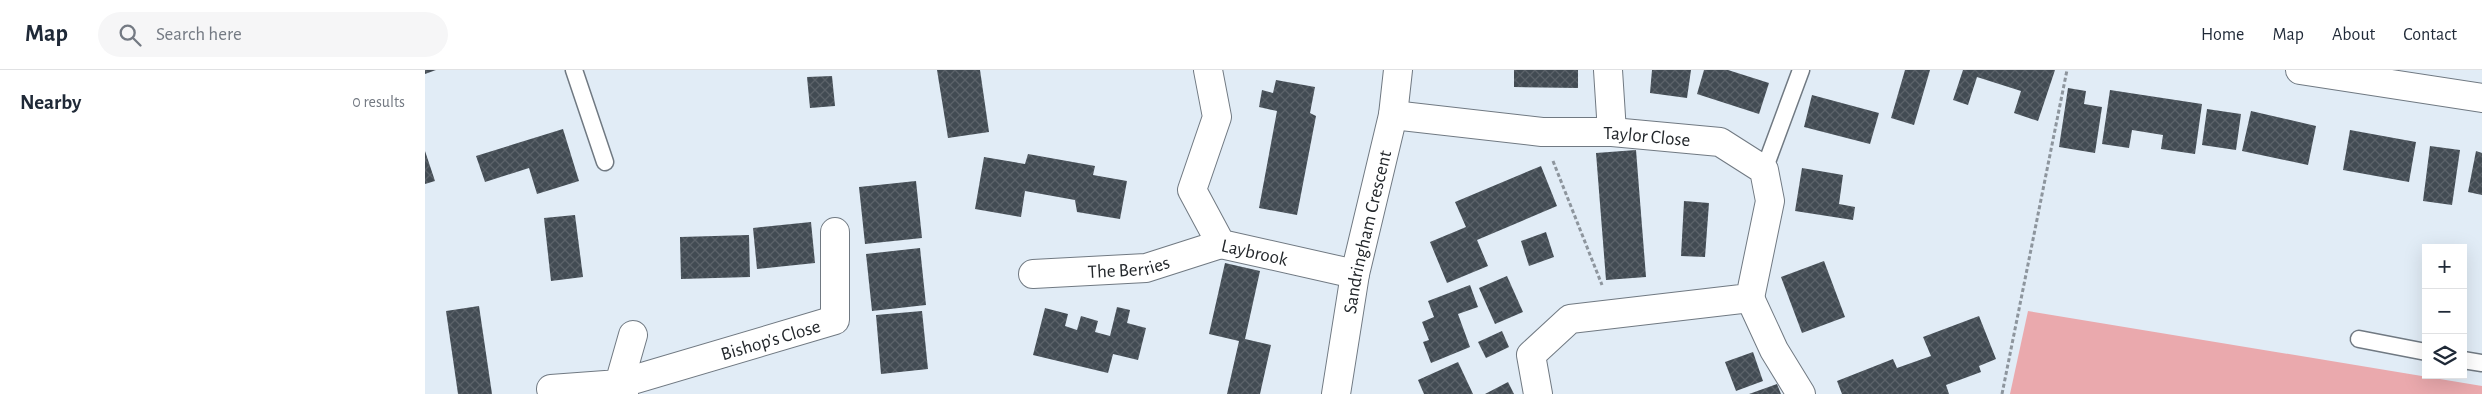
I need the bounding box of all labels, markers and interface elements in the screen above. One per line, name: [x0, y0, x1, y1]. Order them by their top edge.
search box: [98, 12, 448, 57]
icon: search: [116, 21, 144, 49]
text: Map: [25, 22, 68, 46]
text: Search here: [156, 25, 242, 44]
text: Home: [2201, 26, 2244, 44]
text: Map: [2272, 26, 2304, 44]
text: About: [2332, 26, 2375, 44]
text: Contact: [2403, 26, 2457, 44]
text: Nearby: [20, 92, 81, 113]
text: 0 results: [352, 94, 405, 110]
street label: Taylor Close: [1603, 124, 1691, 150]
street label: Sandringham Crescent: [1341, 149, 1395, 315]
street label: Laybrook: [1219, 236, 1290, 270]
map controls: [2422, 244, 2467, 379]
button: +: [2422, 244, 2467, 289]
street label: The Berries: [1087, 253, 1172, 282]
button: −: [2422, 289, 2467, 334]
street label: Bishop's Close: [719, 317, 823, 364]
button: layers: [2422, 334, 2467, 379]

